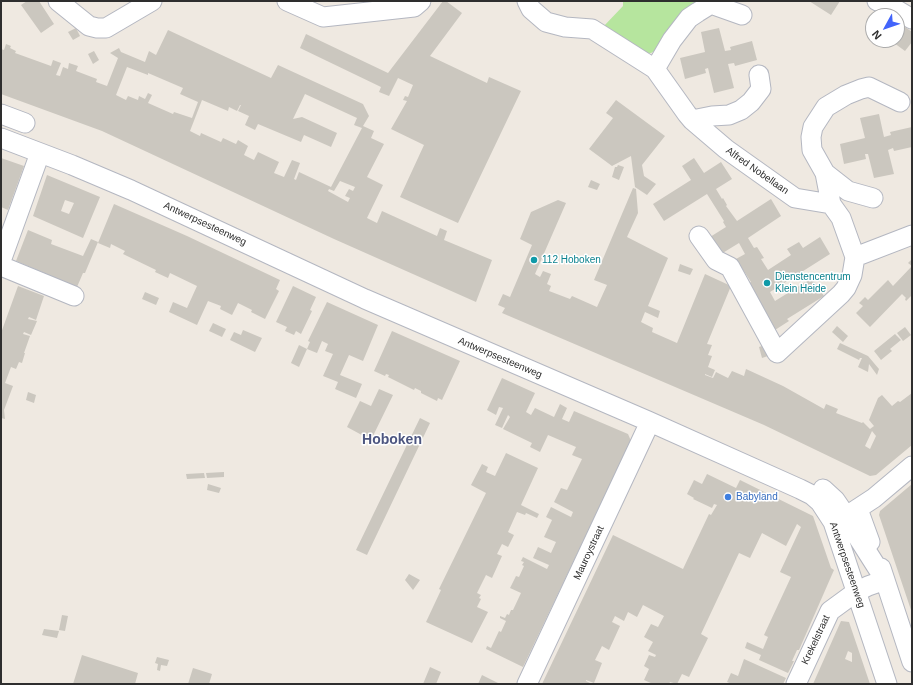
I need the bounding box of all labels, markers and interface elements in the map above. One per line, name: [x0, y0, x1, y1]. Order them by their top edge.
north arrow: [865, 8, 905, 48]
text: N: [869, 28, 884, 42]
street label: Alfred Nobellaan: [723, 145, 791, 197]
street label: Antwerpsesteenweg: [162, 200, 248, 248]
place label: 112 Hoboken: [542, 254, 601, 266]
marker: 112 Hoboken: [529, 255, 539, 265]
place label: Dienstencentrum Klein Heide: [775, 271, 851, 294]
marker: Dienstencentrum Klein Heide: [762, 278, 772, 288]
street label: Antwerpsesteenweg: [456, 335, 544, 381]
district label: Hoboken: [362, 432, 422, 448]
place label: Babyland: [736, 491, 778, 503]
marker: Babyland: [723, 492, 733, 502]
street label: Antwerpsesteenweg: [827, 520, 867, 610]
street label: Mauroystraat: [571, 524, 607, 582]
street label: Krekelstraat: [799, 613, 833, 667]

